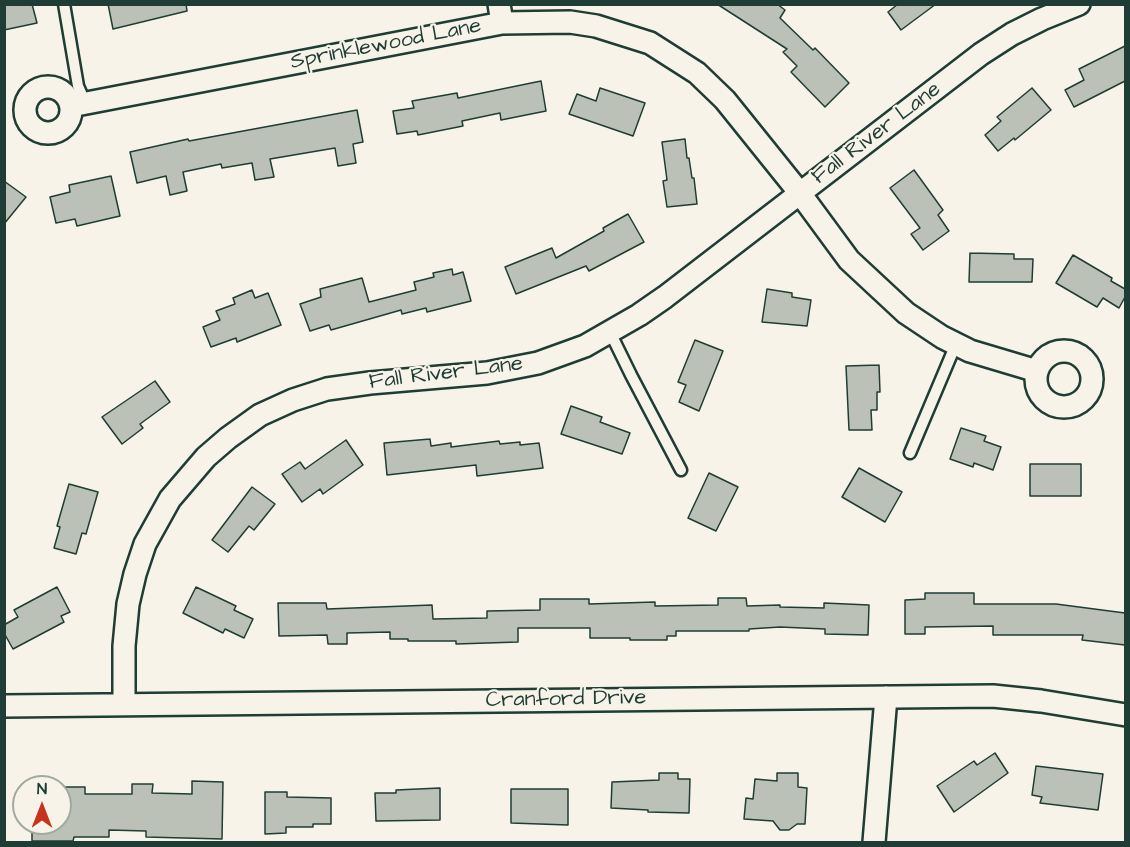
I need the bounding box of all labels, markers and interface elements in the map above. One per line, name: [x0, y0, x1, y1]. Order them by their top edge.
street label: Sprinklewood Lane: [288, 14, 484, 76]
street label: Fall River Lane: [807, 77, 947, 191]
street label: Fall River Lane: [368, 351, 524, 397]
street label: Cranford Drive: [485, 685, 647, 715]
north arrow: [12, 775, 72, 835]
text: N: [37, 778, 47, 800]

